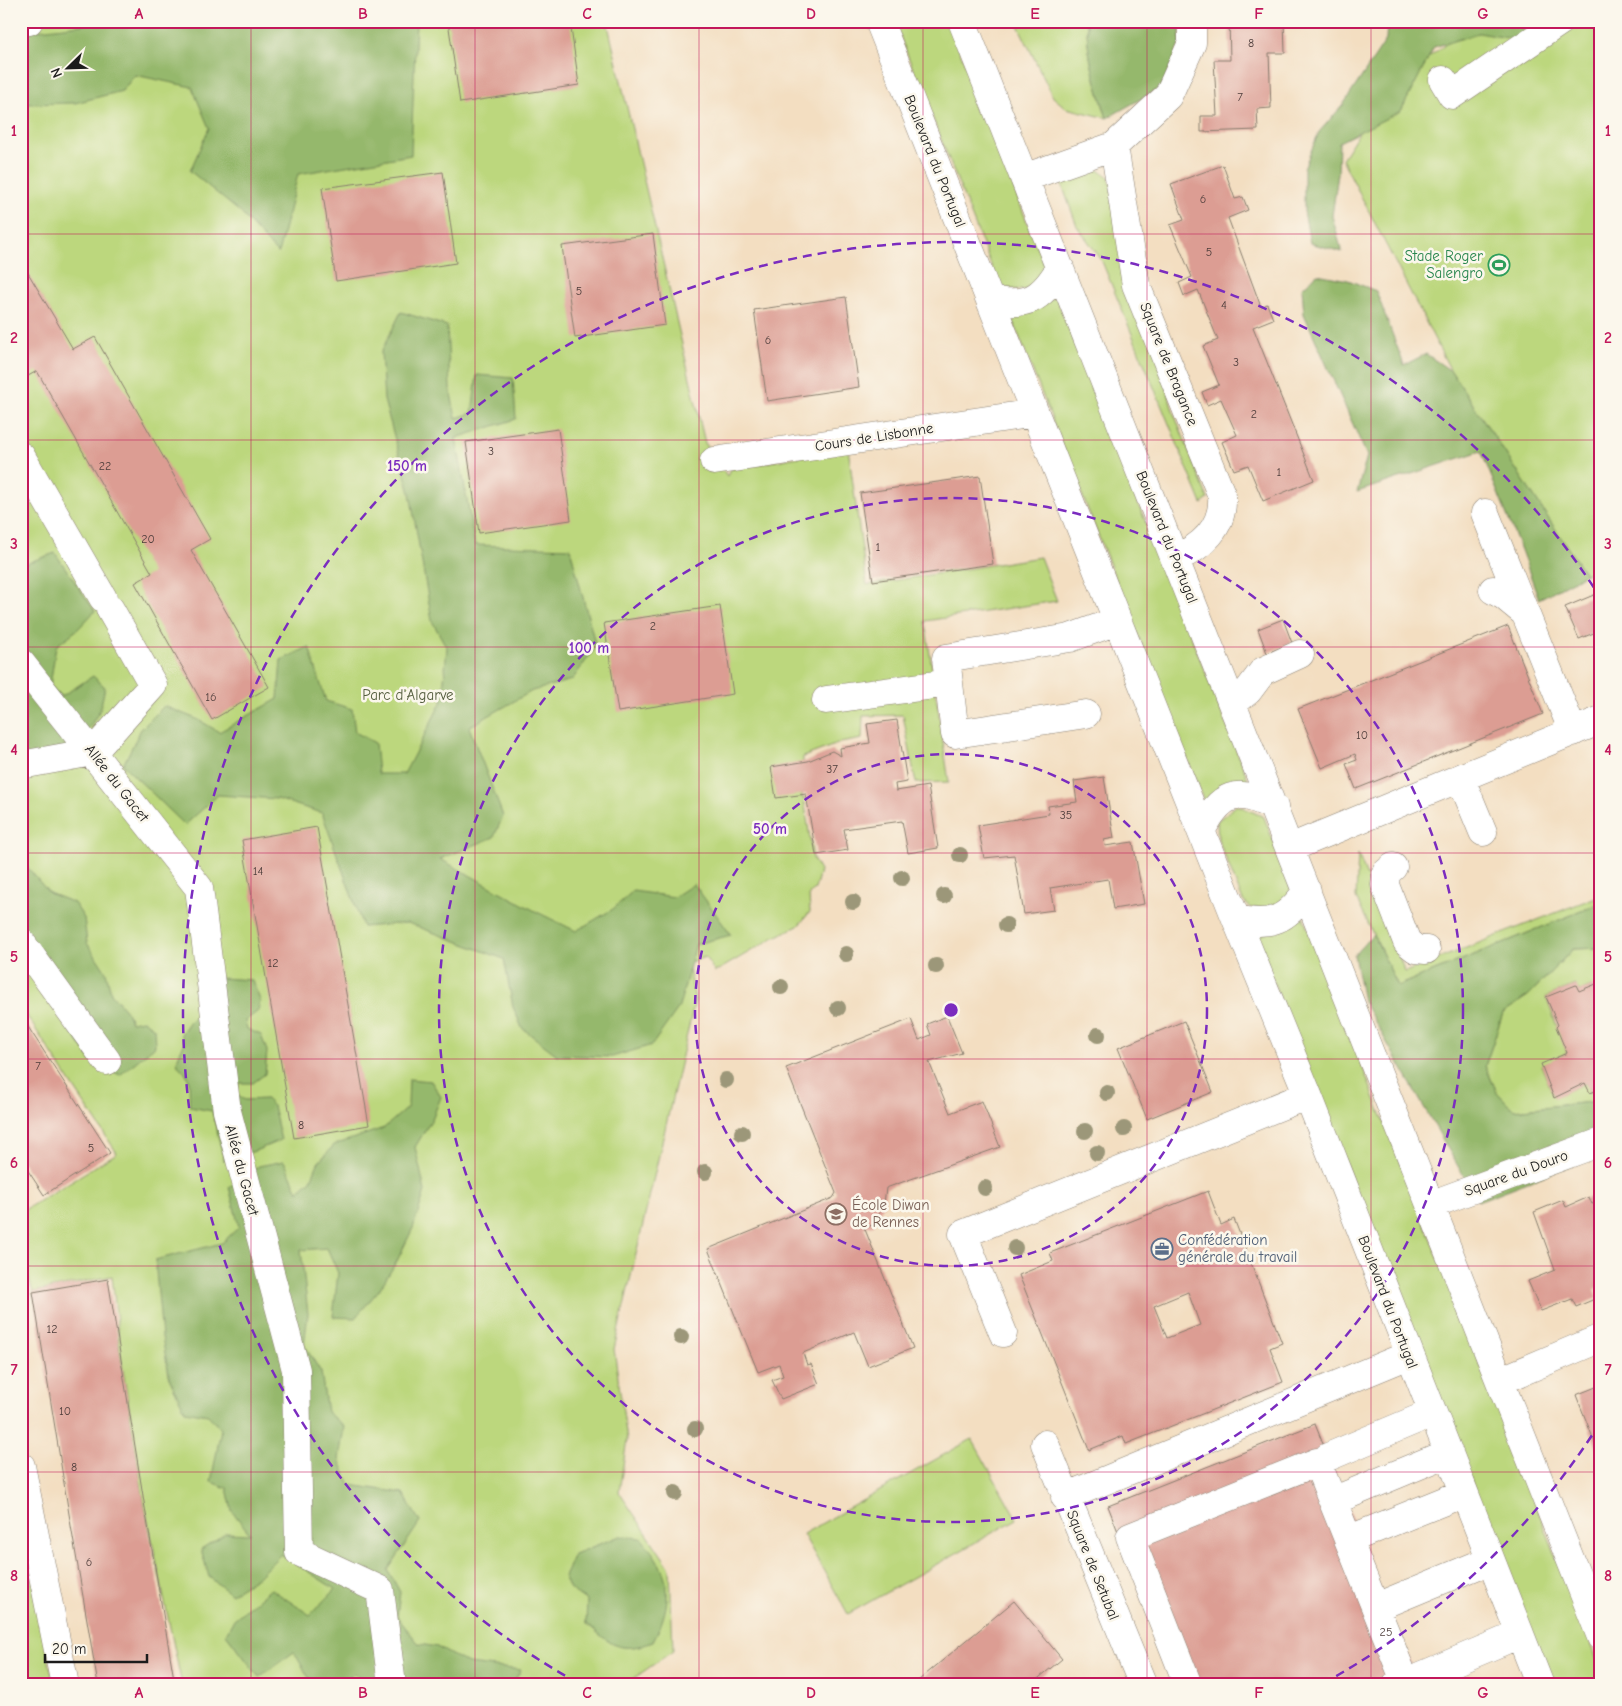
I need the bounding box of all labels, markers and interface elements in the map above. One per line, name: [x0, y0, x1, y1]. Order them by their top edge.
text: A: [135, 5, 144, 23]
text: B: [358, 5, 368, 23]
text: C: [582, 5, 592, 23]
text: D: [806, 5, 816, 23]
text: E: [1030, 5, 1040, 23]
text: F: [1254, 5, 1264, 23]
text: G: [1477, 5, 1489, 23]
house number: 8: [1248, 36, 1254, 50]
north arrow: [42, 42, 92, 92]
text: N: [47, 65, 66, 80]
house number: 7: [1237, 90, 1243, 104]
street label: Boulevard du Portugal: [900, 92, 970, 230]
text: 1: [11, 122, 17, 140]
text: 1: [1605, 122, 1611, 140]
house number: 6: [1200, 192, 1206, 206]
house number: 5: [1206, 245, 1212, 259]
place label: Stade Roger Salengro: [1405, 247, 1483, 282]
sports icon: Stade Roger Salengro: [1487, 253, 1511, 277]
house number: 5: [576, 284, 582, 298]
house number: 4: [1221, 298, 1227, 312]
street label: Square de Bragance: [1136, 300, 1202, 429]
text: 2: [10, 329, 18, 347]
text: 2: [1604, 329, 1612, 347]
house number: 6: [765, 333, 771, 347]
house number: 3: [1233, 355, 1239, 369]
house number: 2: [1251, 407, 1257, 421]
street label: Cours de Lisbonne: [813, 419, 935, 455]
house number: 3: [488, 444, 494, 458]
text: 150 m: [387, 457, 427, 475]
house number: 22: [99, 459, 111, 473]
house number: 1: [1277, 465, 1282, 479]
street label: Boulevard du Portugal: [1132, 468, 1202, 606]
house number: 20: [141, 532, 155, 546]
text: 3: [10, 535, 18, 553]
text: 3: [1604, 535, 1612, 553]
house number: 1: [876, 540, 881, 554]
house number: 2: [650, 619, 656, 633]
text: 100 m: [569, 639, 609, 657]
park label: Parc d'Algarve: [362, 686, 454, 704]
house number: 16: [205, 690, 217, 704]
house number: 10: [1356, 728, 1368, 742]
text: 4: [10, 741, 18, 759]
street label: Allée du Gacet: [81, 741, 153, 826]
text: 4: [1604, 741, 1612, 759]
house number: 37: [826, 762, 838, 776]
house number: 35: [1060, 808, 1072, 822]
text: 50 m: [753, 820, 787, 838]
house number: 14: [253, 864, 263, 878]
text: 5: [10, 948, 18, 966]
text: 5: [1604, 948, 1612, 966]
house number: 12: [267, 956, 279, 970]
centre of rings: [942, 1001, 960, 1019]
house number: 7: [35, 1059, 41, 1073]
house number: 8: [298, 1118, 304, 1132]
street label: Allée du Gacet: [221, 1123, 263, 1218]
house number: 5: [88, 1141, 94, 1155]
street label: Square du Douro: [1462, 1146, 1570, 1200]
text: 6: [10, 1154, 18, 1172]
text: 6: [1604, 1154, 1612, 1172]
place label: École Diwan de Rennes: [852, 1195, 930, 1231]
school or university icon: École Diwan de Rennes: [824, 1202, 848, 1226]
place label: Confédération générale du travail: [1178, 1231, 1297, 1266]
street label: Boulevard du Portugal: [1354, 1233, 1422, 1371]
office icon: Confédération générale du travail: [1150, 1237, 1174, 1261]
house number: 12: [46, 1322, 58, 1336]
text: 7: [10, 1361, 18, 1379]
text: 7: [1604, 1361, 1612, 1379]
house number: 10: [59, 1404, 71, 1418]
house number: 8: [71, 1460, 77, 1474]
street label: Square de Setubal: [1063, 1507, 1123, 1623]
house number: 6: [86, 1555, 92, 1569]
text: 8: [10, 1567, 18, 1585]
text: 8: [1604, 1567, 1612, 1585]
house number: 25: [1380, 1625, 1392, 1639]
scale bar: [45, 1631, 148, 1663]
text: 20 m: [52, 1640, 86, 1658]
text: A: [135, 1684, 144, 1702]
text: B: [358, 1684, 368, 1702]
text: C: [582, 1684, 592, 1702]
text: D: [806, 1684, 816, 1702]
text: E: [1030, 1684, 1040, 1702]
text: F: [1254, 1684, 1264, 1702]
text: G: [1477, 1684, 1489, 1702]

